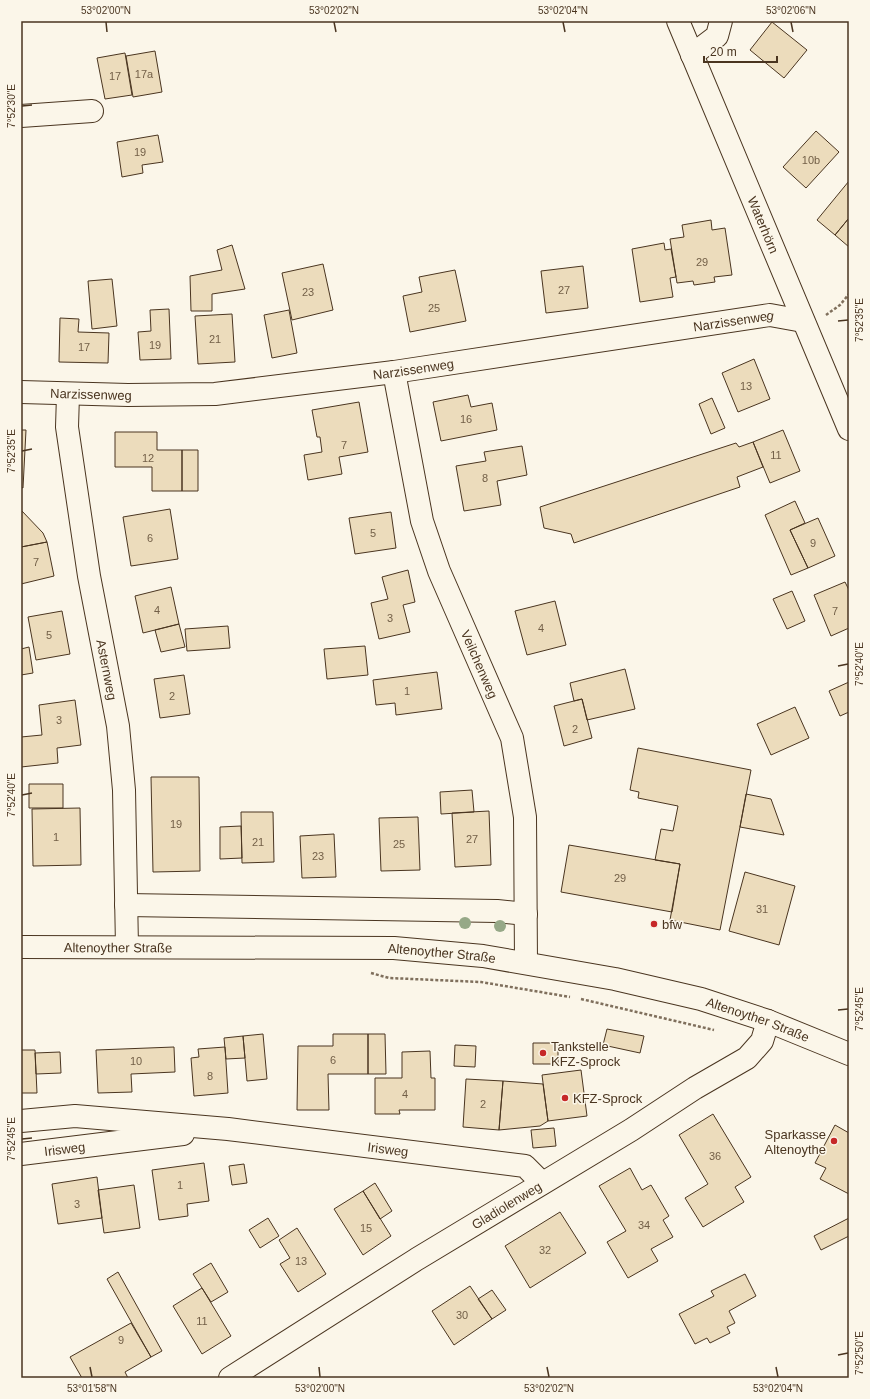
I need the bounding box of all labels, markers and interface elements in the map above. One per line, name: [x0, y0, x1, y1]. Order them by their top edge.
text: 53°02'00"N: [81, 5, 131, 16]
text: 53°02'02"N: [309, 5, 359, 16]
text: 53°02'04"N: [538, 5, 588, 16]
text: 53°02'06"N: [766, 5, 816, 16]
scale bar: [704, 38, 777, 64]
text: 20 m: [710, 45, 737, 59]
house number: 17a: [135, 68, 154, 80]
house number: 17: [109, 70, 121, 82]
text: 7°52'30"E: [6, 84, 17, 128]
house number: 19: [134, 146, 146, 158]
house number: 10b: [802, 154, 820, 166]
street label: Waterhörn: [745, 194, 782, 256]
house number: 29: [696, 256, 708, 268]
house number: 27: [558, 284, 570, 296]
house number: 23: [302, 286, 314, 298]
text: 7°52'35"E: [854, 298, 865, 342]
house number: 25: [428, 302, 440, 314]
street label: Narzissenweg: [692, 307, 775, 334]
house number: 21: [209, 333, 221, 345]
house number: 19: [149, 339, 161, 351]
house number: 17: [78, 341, 90, 353]
street label: Narzissenweg: [372, 356, 455, 382]
house number: 13: [740, 380, 752, 392]
street label: Narzissenweg: [50, 385, 132, 403]
house number: 16: [460, 413, 472, 425]
text: 7°52'35"E: [6, 429, 17, 473]
house number: 7: [341, 439, 347, 451]
house number: 11: [770, 449, 782, 461]
house number: 12: [142, 452, 154, 464]
house number: 8: [482, 472, 488, 484]
house number: 5: [370, 527, 376, 539]
house number: 6: [147, 532, 153, 544]
house number: 9: [810, 537, 816, 549]
house number: 7: [33, 556, 39, 568]
house number: 4: [154, 604, 160, 616]
house number: 7: [832, 605, 838, 617]
house number: 3: [387, 612, 393, 624]
house number: 4: [538, 622, 544, 634]
street label: Veilchenweg: [458, 628, 501, 701]
house number: 5: [46, 629, 52, 641]
street label: Asternweg: [94, 638, 120, 701]
text: 7°52'40"E: [854, 642, 865, 686]
house number: 1: [404, 685, 410, 697]
house number: 2: [169, 690, 175, 702]
house number: 3: [56, 714, 62, 726]
house number: 2: [572, 723, 578, 735]
text: 7°52'40"E: [6, 773, 17, 817]
house number: 19: [170, 818, 182, 830]
house number: 1: [53, 831, 59, 843]
house number: 27: [466, 833, 478, 845]
house number: 21: [252, 836, 264, 848]
house number: 25: [393, 838, 405, 850]
house number: 23: [312, 850, 324, 862]
house number: 29: [614, 872, 626, 884]
house number: 31: [756, 903, 768, 915]
place label: bfw: [662, 917, 683, 932]
marker: bfw: [649, 919, 659, 929]
street label: Altenoyther Straße: [64, 940, 172, 955]
street label: Altenoyther Straße: [388, 940, 497, 966]
text: 7°52'45"E: [854, 987, 865, 1031]
street label: Altenoyther Straße: [704, 994, 812, 1045]
place label: Tankstelle KFZ-Sprock: [551, 1039, 621, 1069]
marker: Tankstelle KFZ-Sprock: [538, 1048, 548, 1058]
house number: 6: [330, 1054, 336, 1066]
house number: 10: [130, 1055, 142, 1067]
house number: 8: [207, 1070, 213, 1082]
house number: 4: [402, 1088, 408, 1100]
place label: KFZ-Sprock: [573, 1091, 643, 1106]
marker: KFZ-Sprock: [560, 1093, 570, 1103]
house number: 2: [480, 1098, 486, 1110]
text: 7°52'45"E: [6, 1117, 17, 1161]
place label: Sparkasse Altenoythe: [765, 1127, 826, 1157]
marker: Sparkasse Altenoythe: [829, 1136, 839, 1146]
street label: Irisweg: [43, 1139, 86, 1159]
street label: Irisweg: [367, 1139, 409, 1159]
house number: 36: [709, 1150, 721, 1162]
street label: Gladiolenweg: [469, 1178, 544, 1232]
house number: 1: [177, 1179, 183, 1191]
house number: 3: [74, 1198, 80, 1210]
house number: 34: [638, 1219, 650, 1231]
house number: 15: [360, 1222, 372, 1234]
house number: 32: [539, 1244, 551, 1256]
house number: 13: [295, 1255, 307, 1267]
house number: 30: [456, 1309, 468, 1321]
house number: 11: [196, 1315, 208, 1327]
text: 7°52'50"E: [854, 1331, 865, 1375]
house number: 9: [118, 1334, 124, 1346]
text: 53°01'58"N: [67, 1383, 117, 1394]
text: 53°02'00"N: [295, 1383, 345, 1394]
text: 53°02'02"N: [524, 1383, 574, 1394]
text: 53°02'04"N: [753, 1383, 803, 1394]

